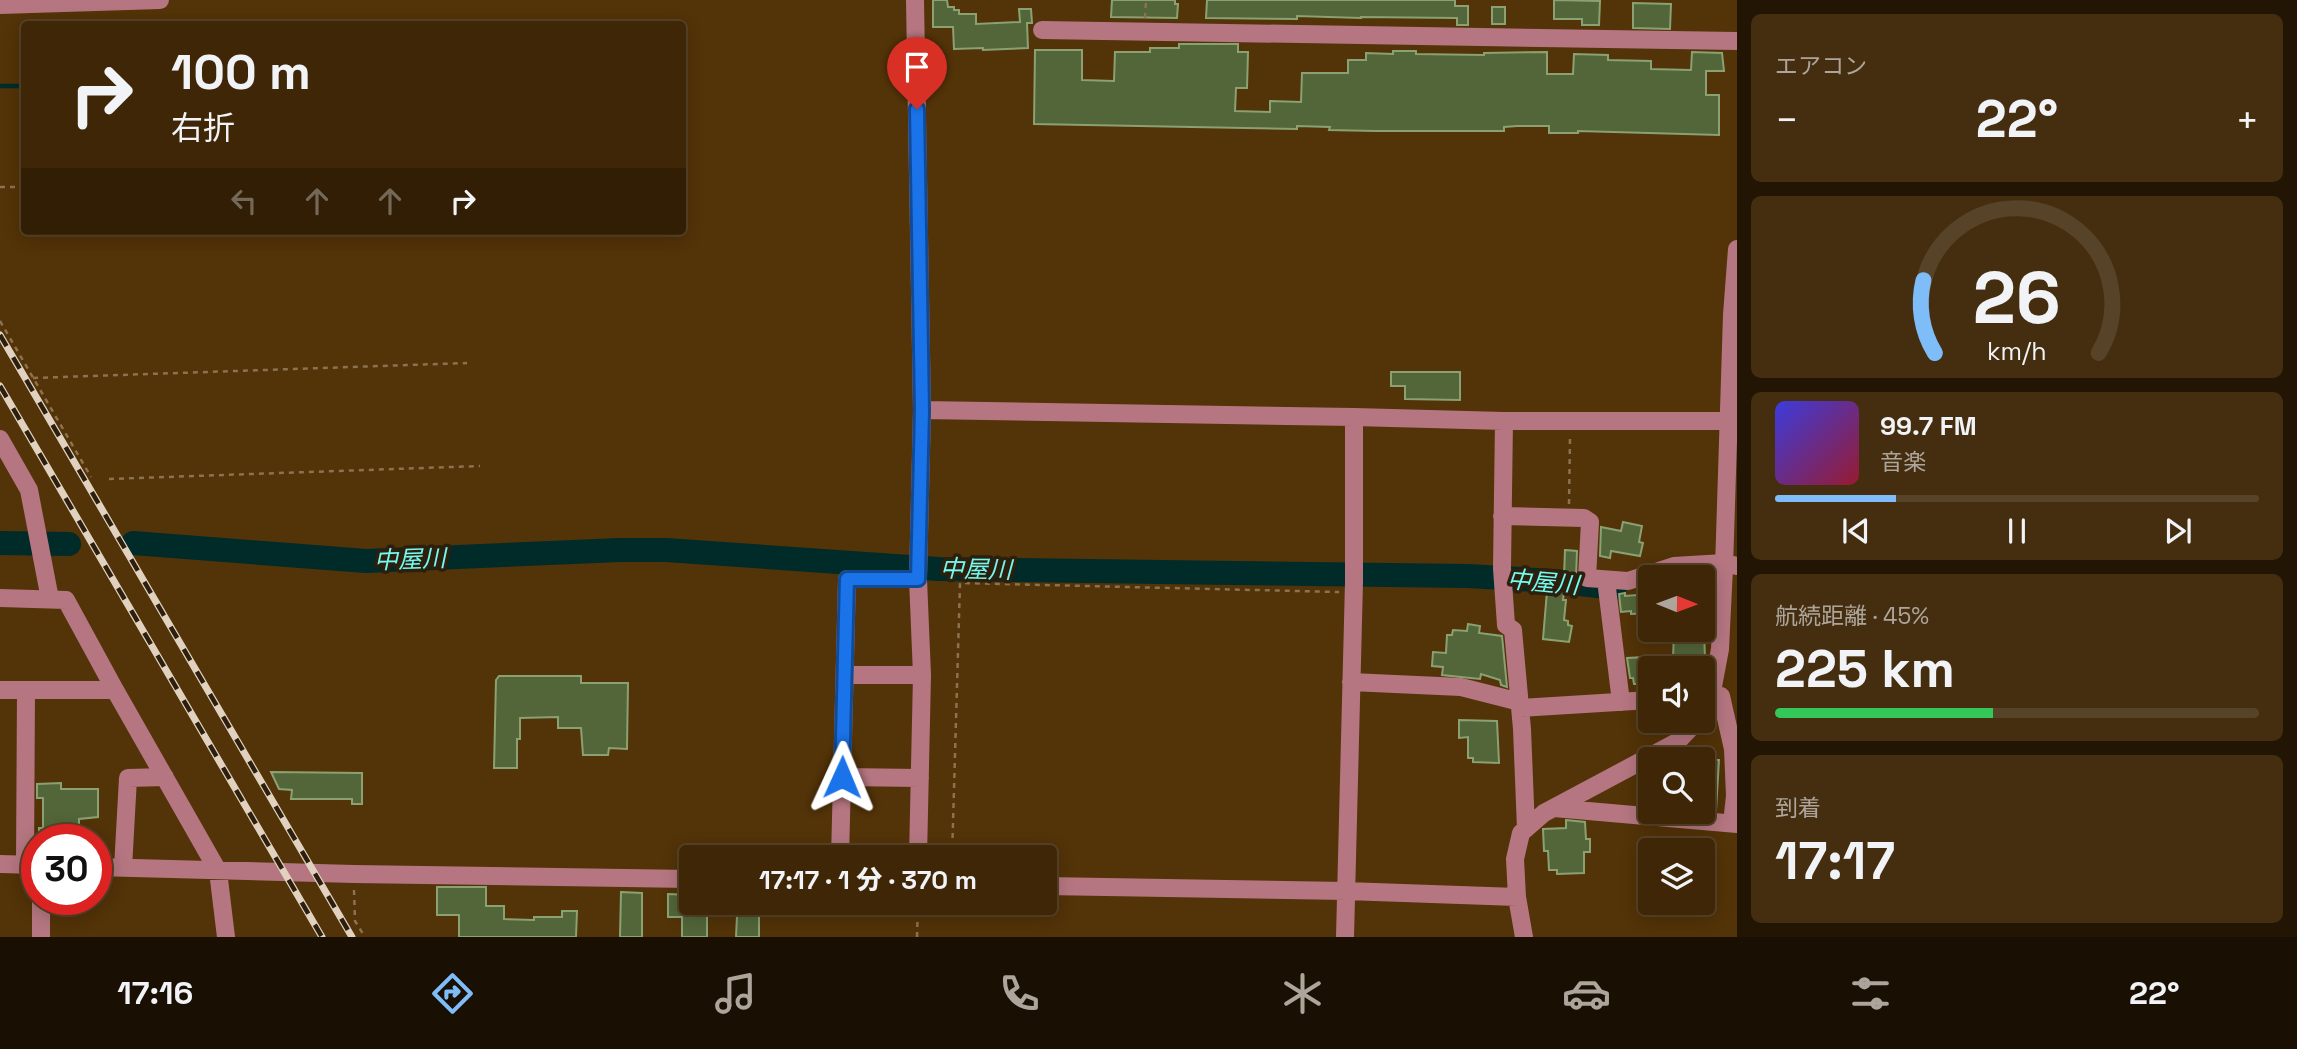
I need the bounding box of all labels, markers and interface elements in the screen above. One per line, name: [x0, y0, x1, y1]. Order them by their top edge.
pin: [887, 37, 947, 109]
text: 100 m: [171, 41, 311, 103]
icon: arrive: [898, 48, 936, 86]
icon: right: [56, 49, 147, 140]
text: エアコン: [1775, 51, 1867, 81]
text: 22°: [1976, 86, 2058, 152]
text: −: [1775, 96, 1799, 144]
text: +: [2235, 96, 2259, 144]
text: 右折: [171, 108, 235, 148]
icon: left: [225, 182, 263, 220]
icon: ahead: [298, 182, 336, 220]
icon: ahead: [371, 182, 409, 220]
icon: right: [444, 182, 482, 220]
text: 26: [1973, 251, 2061, 344]
text: km/h: [1987, 335, 2047, 367]
text: 99.7 FM: [1880, 409, 1977, 443]
text: 音楽: [1880, 447, 1926, 477]
icon: previous: [1837, 512, 1875, 550]
icon: pause: [1998, 512, 2036, 550]
icon: next: [2159, 512, 2197, 550]
water label: 中屋川: [373, 542, 450, 576]
water label: 中屋川: [940, 553, 1015, 585]
water label: 中屋川: [1506, 563, 1583, 601]
north arrow: [1638, 565, 1715, 642]
map controls: [1638, 565, 1715, 915]
text: 航続距離 · 45%: [1775, 601, 1929, 631]
text: 225 km: [1775, 636, 1955, 702]
button: sound: [1638, 656, 1715, 733]
position arrow: [805, 740, 879, 814]
button: search: [1638, 747, 1715, 824]
text: 到着: [1775, 793, 1821, 823]
speed limit sign: 30: [21, 824, 112, 915]
text: 17:17: [1775, 828, 1895, 894]
button: layers: [1638, 838, 1715, 915]
text: 17:17 · 1 分 · 370 m: [759, 863, 977, 897]
icon: directions: [428, 969, 477, 1018]
icon: music: [711, 969, 760, 1018]
icon: phone: [995, 969, 1044, 1018]
icon: climate: [1278, 969, 1327, 1018]
icon: car: [1562, 969, 1611, 1018]
icon: filters: [1846, 969, 1895, 1018]
text: 17:16: [117, 973, 193, 1013]
text: 22°: [2129, 973, 2180, 1013]

